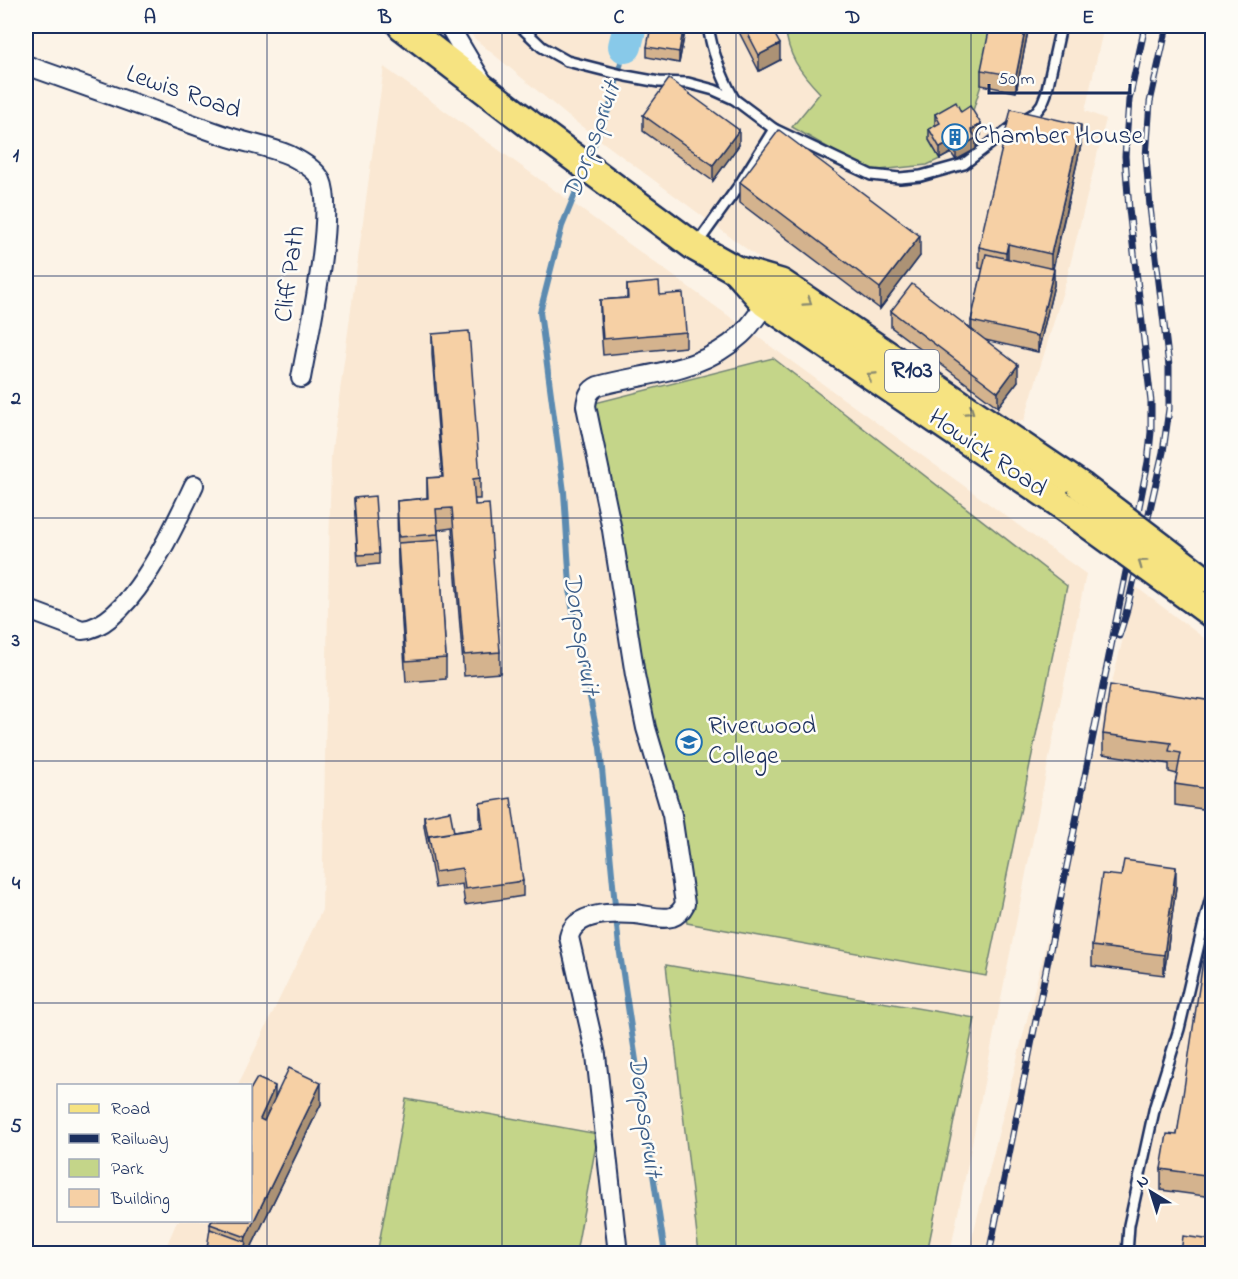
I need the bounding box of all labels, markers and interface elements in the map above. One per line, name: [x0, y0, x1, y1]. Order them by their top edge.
text: A: [144, 4, 156, 33]
text: B: [377, 4, 392, 33]
text: C: [614, 4, 625, 33]
text: D: [845, 4, 860, 33]
text: E: [1082, 4, 1094, 33]
street label: Lewis Road: [120, 56, 246, 131]
scale bar: [989, 57, 1130, 95]
text: 50 m: [998, 67, 1035, 93]
water label: Dorpspruit: [554, 74, 633, 205]
place label: Chamber House: [974, 118, 1143, 156]
building icon: Chamber House: [940, 122, 970, 152]
text: 1: [13, 142, 20, 171]
street label: Cliff Path: [265, 223, 317, 325]
one-way arrow: [801, 295, 812, 306]
road number: R103: [885, 350, 939, 392]
one-way arrow: [867, 373, 878, 384]
text: 2: [10, 385, 21, 414]
street label: Howick Road: [920, 400, 1054, 508]
one-way arrow: [963, 403, 974, 414]
one-way arrow: [1138, 559, 1149, 570]
water label: Dorpspruit: [551, 570, 609, 701]
text: 3: [11, 627, 20, 656]
place label: Riverwood College: [708, 708, 816, 776]
school or university icon: Riverwood College: [674, 727, 704, 757]
text: 4: [12, 870, 21, 899]
water label: Dorpspruit: [616, 1052, 672, 1183]
legend: [57, 1084, 252, 1222]
text: Road: [111, 1097, 150, 1123]
text: 5: [10, 1113, 22, 1142]
text: Railway: [111, 1127, 168, 1153]
text: Park: [111, 1157, 144, 1183]
north arrow: [1121, 1162, 1181, 1222]
text: N: [1131, 1169, 1155, 1195]
text: Building: [110, 1187, 170, 1214]

